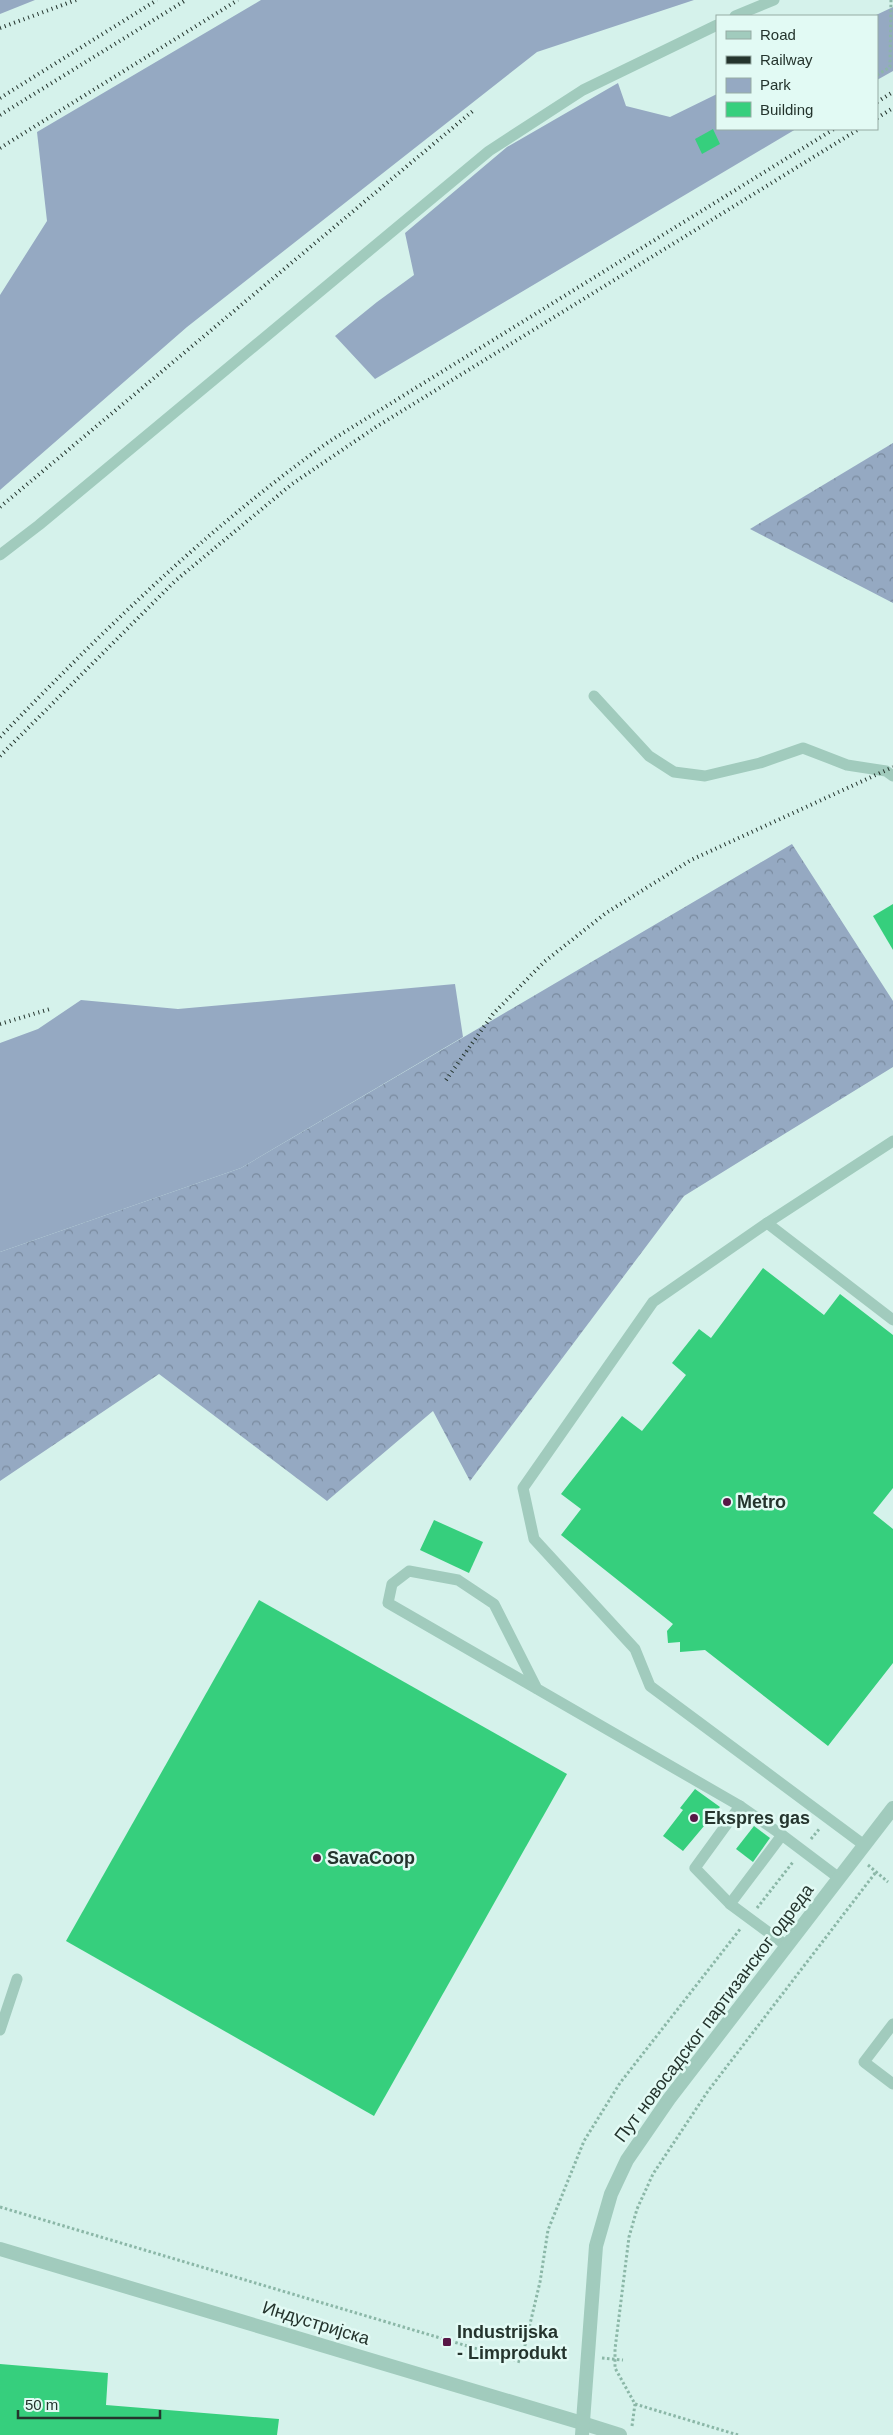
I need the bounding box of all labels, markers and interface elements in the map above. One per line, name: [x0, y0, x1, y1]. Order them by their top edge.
legend: [716, 15, 878, 130]
text: Road: [760, 26, 796, 43]
text: Railway: [760, 51, 813, 68]
text: Park: [760, 76, 791, 93]
text: Building: [760, 101, 813, 118]
place label: Metro: [737, 1492, 786, 1512]
marker: Metro: [721, 1496, 733, 1508]
place label: Ekspres gas: [704, 1808, 810, 1828]
marker: Ekspres gas: [688, 1812, 700, 1824]
place label: SavaCoop: [327, 1848, 415, 1868]
marker: SavaCoop: [311, 1852, 323, 1864]
street label: Пут новосадског партизанског одреда: [610, 1879, 818, 2146]
street label: Индустријска: [260, 2297, 373, 2349]
place label: Industrijska - Limprodukt: [457, 2322, 567, 2363]
marker: Industrijska - Limprodukt: [441, 2336, 453, 2348]
scale bar: [18, 2388, 160, 2420]
text: 50 m: [25, 2396, 58, 2413]

